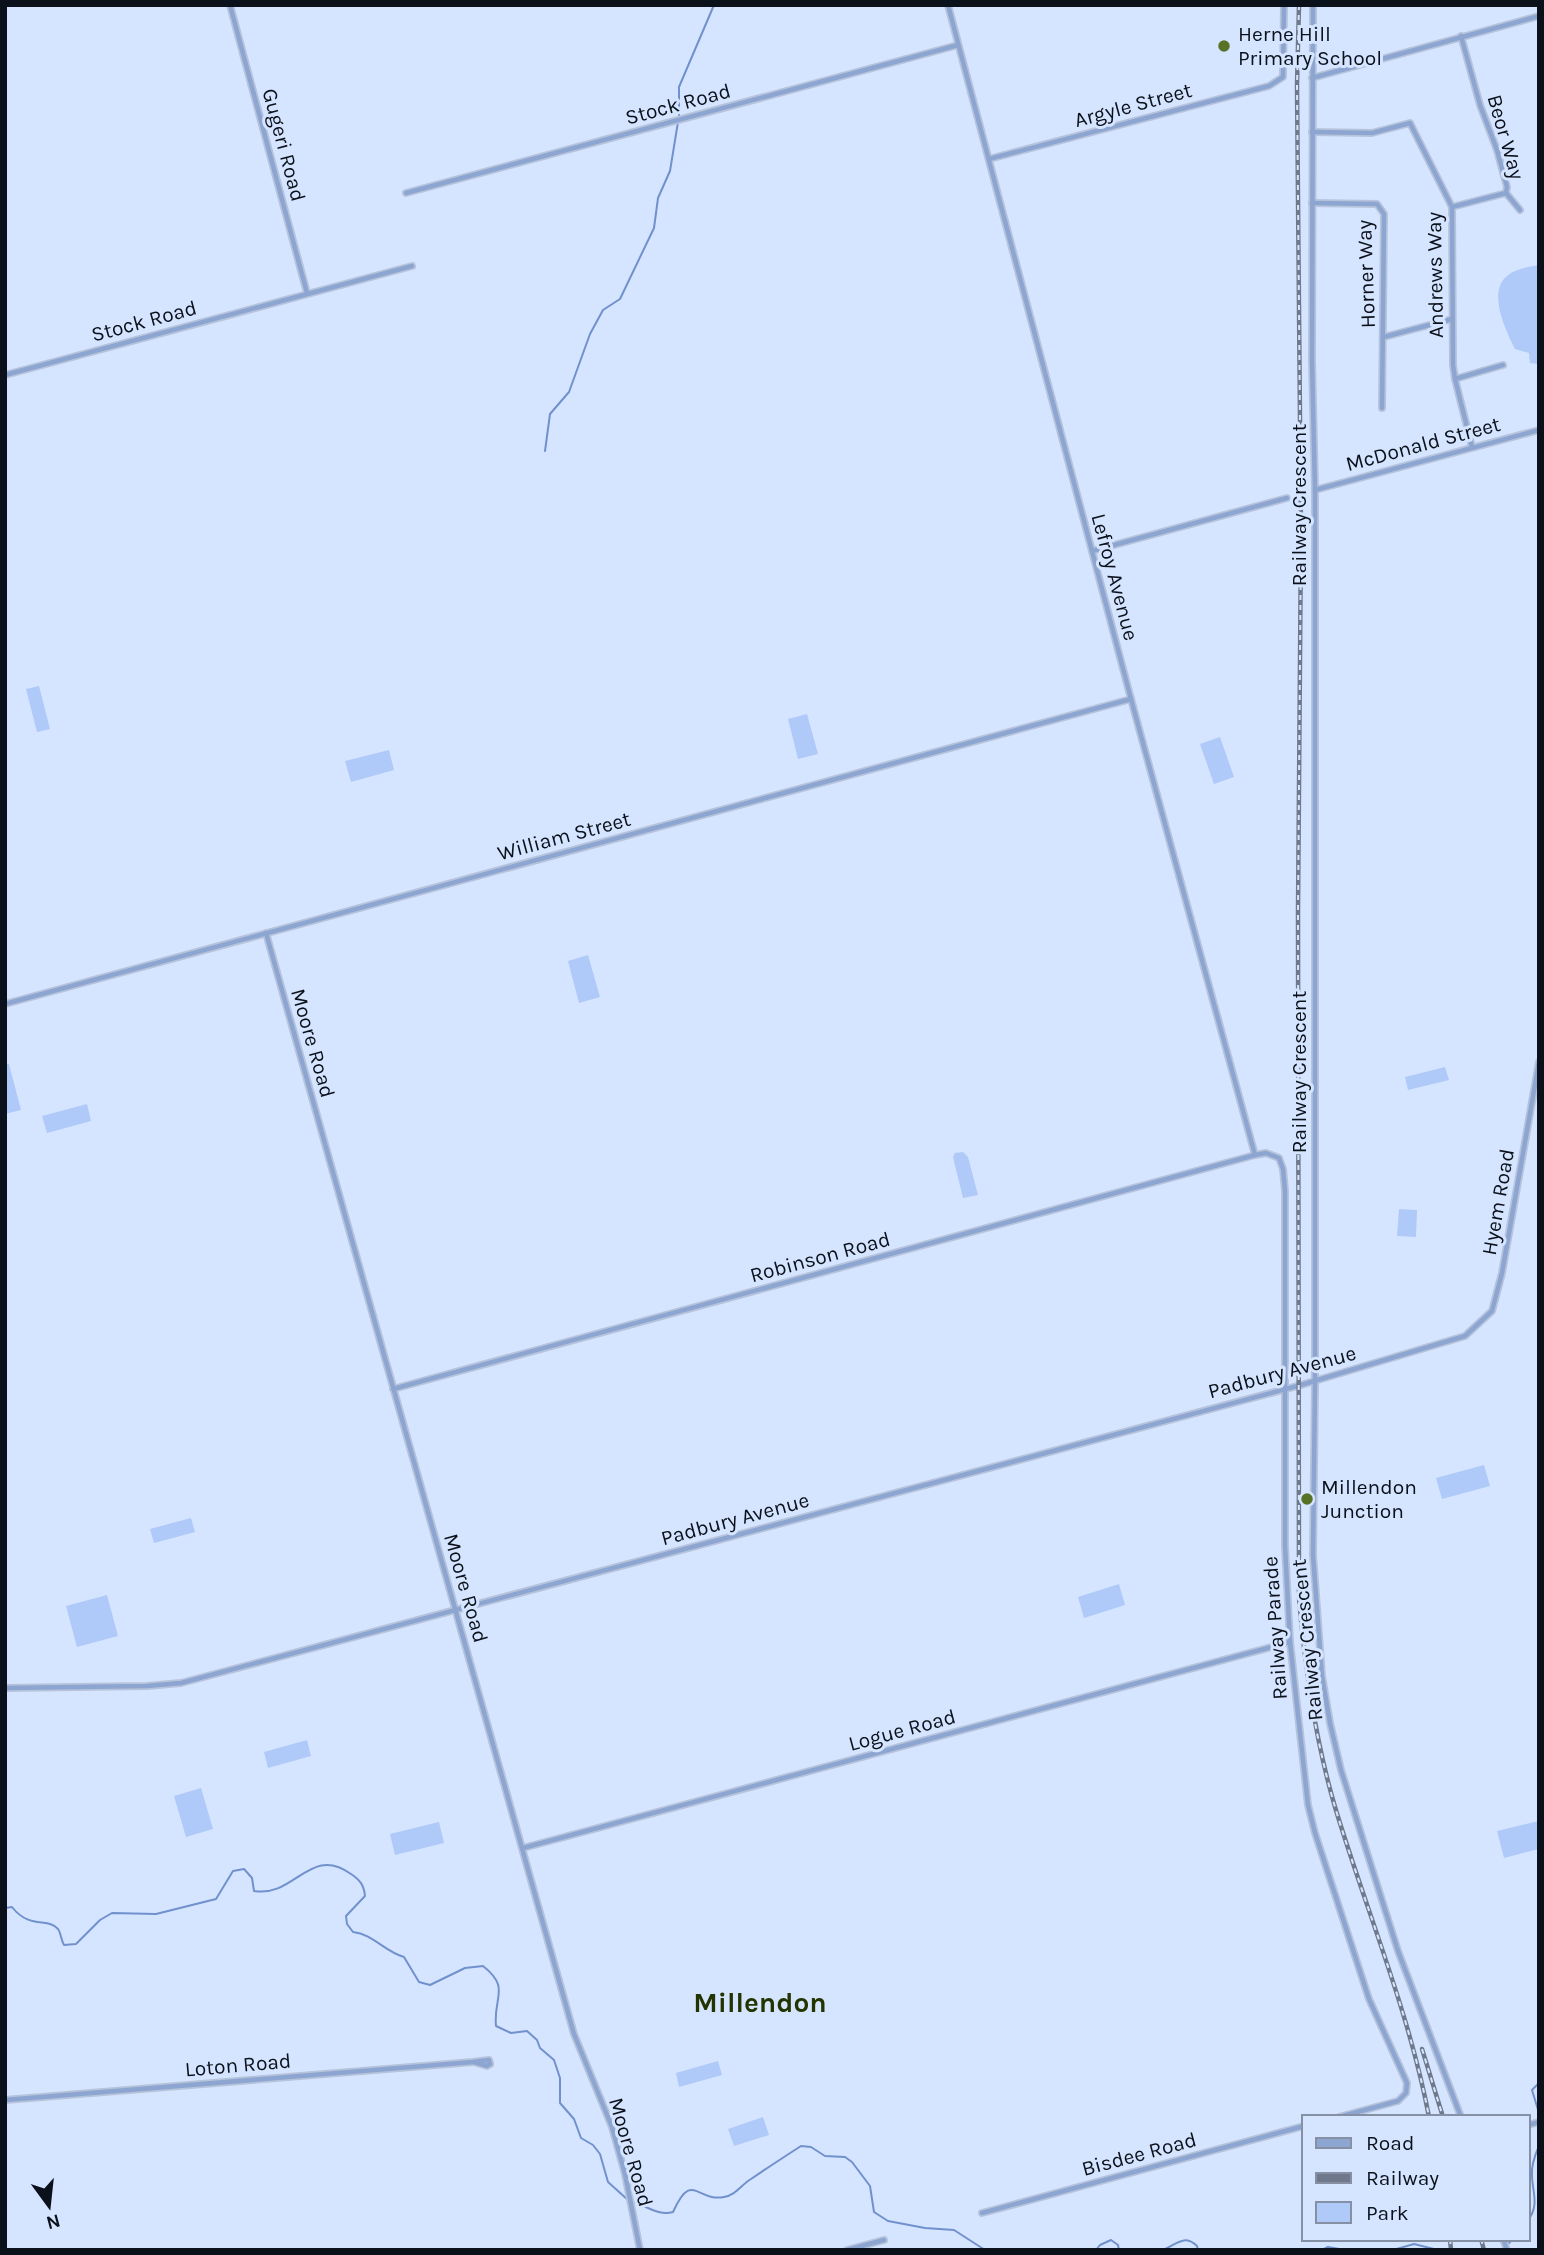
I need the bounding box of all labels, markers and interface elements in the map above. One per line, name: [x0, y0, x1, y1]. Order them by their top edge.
place label: Herne Hill Primary School: [1238, 22, 1382, 70]
marker: Herne Hill Primary School: [1216, 38, 1232, 54]
street label: Stock Road: [623, 78, 733, 130]
street label: Argyle Street: [1072, 78, 1194, 132]
street label: Gugeri Road: [257, 86, 311, 204]
street label: Beor Way: [1482, 92, 1530, 182]
street label: Andrews Way: [1422, 211, 1448, 338]
street label: Horner Way: [1352, 219, 1380, 329]
street label: Stock Road: [89, 295, 199, 347]
street label: McDonald Street: [1343, 412, 1503, 476]
street label: Railway Crescent: [1287, 424, 1311, 586]
street label: Lefroy Avenue: [1086, 511, 1144, 643]
street label: William Street: [495, 807, 633, 865]
street label: Moore Road: [286, 986, 340, 1100]
street label: Railway Crescent: [1287, 991, 1311, 1153]
street label: Hyem Road: [1477, 1147, 1519, 1257]
street label: Robinson Road: [747, 1227, 893, 1287]
street label: Padbury Avenue: [1205, 1341, 1359, 1403]
place label: Millendon Junction: [1321, 1475, 1417, 1523]
street label: Padbury Avenue: [658, 1488, 812, 1550]
marker: Millendon Junction: [1299, 1491, 1315, 1507]
street label: Moore Road: [439, 1531, 493, 1645]
street label: Railway Parade: [1258, 1556, 1292, 1700]
street label: Railway Crescent: [1287, 1558, 1327, 1722]
street label: Logue Road: [846, 1704, 958, 1756]
district label: Millendon: [693, 1986, 827, 2019]
street label: Loton Road: [184, 2048, 292, 2082]
street label: Moore Road: [604, 2095, 658, 2209]
legend: [1302, 2115, 1530, 2241]
street label: Bisdee Road: [1079, 2127, 1199, 2181]
text: Road: [1366, 2131, 1414, 2155]
text: Railway: [1366, 2166, 1439, 2190]
north arrow: [14, 2171, 84, 2241]
text: Park: [1366, 2201, 1409, 2225]
text: N: [44, 2209, 63, 2234]

